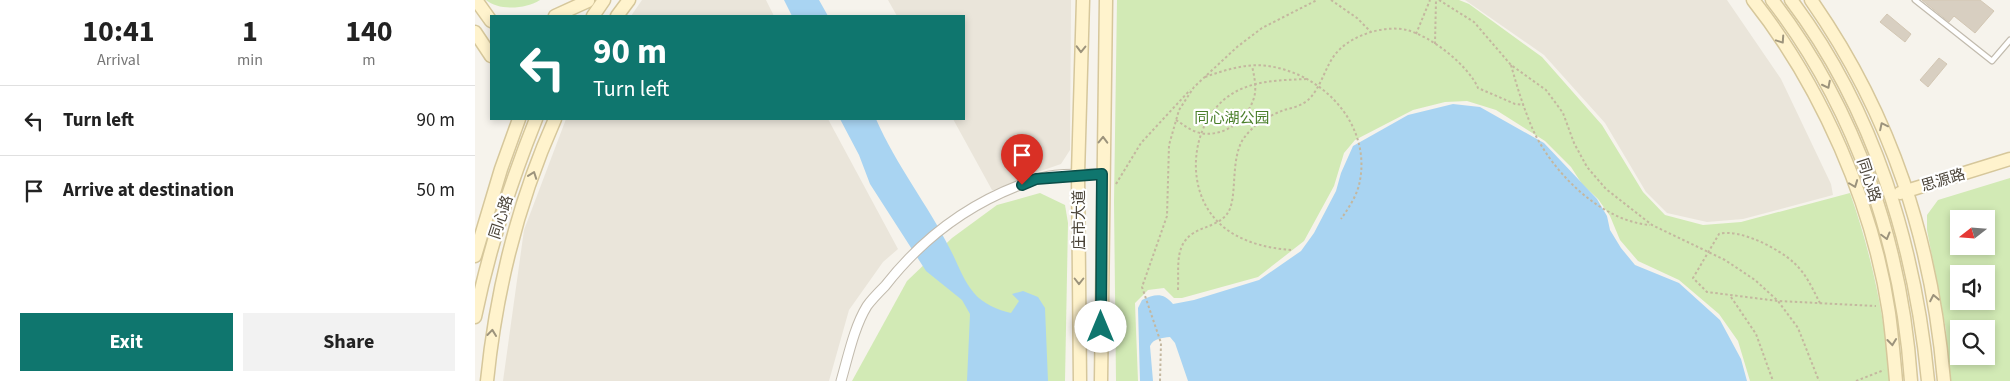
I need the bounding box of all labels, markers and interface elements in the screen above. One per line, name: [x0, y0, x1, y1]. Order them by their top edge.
text: 10:41: [82, 10, 155, 53]
text: 1: [242, 10, 258, 53]
text: 140: [345, 10, 393, 53]
text: 90 m: [593, 27, 667, 77]
one-way arrow: [1775, 34, 1784, 43]
icon: left: [510, 35, 575, 100]
one-way arrow: [1076, 45, 1087, 53]
text: Arrival: [97, 49, 140, 71]
text: min: [237, 49, 263, 71]
text: m: [362, 49, 376, 71]
text: Turn left: [593, 73, 669, 105]
one-way arrow: [1821, 80, 1831, 89]
icon: left: [20, 107, 48, 135]
text: Turn left: [63, 107, 134, 134]
text: 90 m: [417, 107, 455, 134]
park label: 同心湖公园: [1194, 108, 1270, 129]
one-way arrow: [1879, 122, 1889, 131]
pin: [1001, 134, 1043, 185]
one-way arrow: [1098, 136, 1108, 144]
icon: arrive: [1008, 141, 1036, 169]
street label: 同心路: [1852, 156, 1885, 205]
street label: 思源路: [1919, 164, 1968, 197]
one-way arrow: [527, 172, 537, 180]
icon: arrive: [20, 177, 48, 205]
text: Arrive at destination: [63, 177, 234, 204]
text: 50 m: [417, 177, 455, 204]
one-way arrow: [1848, 179, 1859, 188]
street label: 庄市大道: [1069, 190, 1090, 250]
street label: 同心路: [485, 193, 518, 242]
north arrow: [1950, 210, 1995, 255]
map controls: [1950, 210, 1995, 365]
one-way arrow: [1881, 231, 1891, 239]
button: sound: [1950, 265, 1995, 310]
one-way arrow: [1074, 278, 1084, 285]
one-way arrow: [1929, 294, 1939, 302]
position arrow: [1074, 300, 1126, 352]
button: Exit: [20, 313, 233, 371]
button: Share: [243, 313, 455, 371]
button: search: [1950, 320, 1995, 365]
one-way arrow: [486, 328, 497, 336]
one-way arrow: [1886, 338, 1897, 346]

